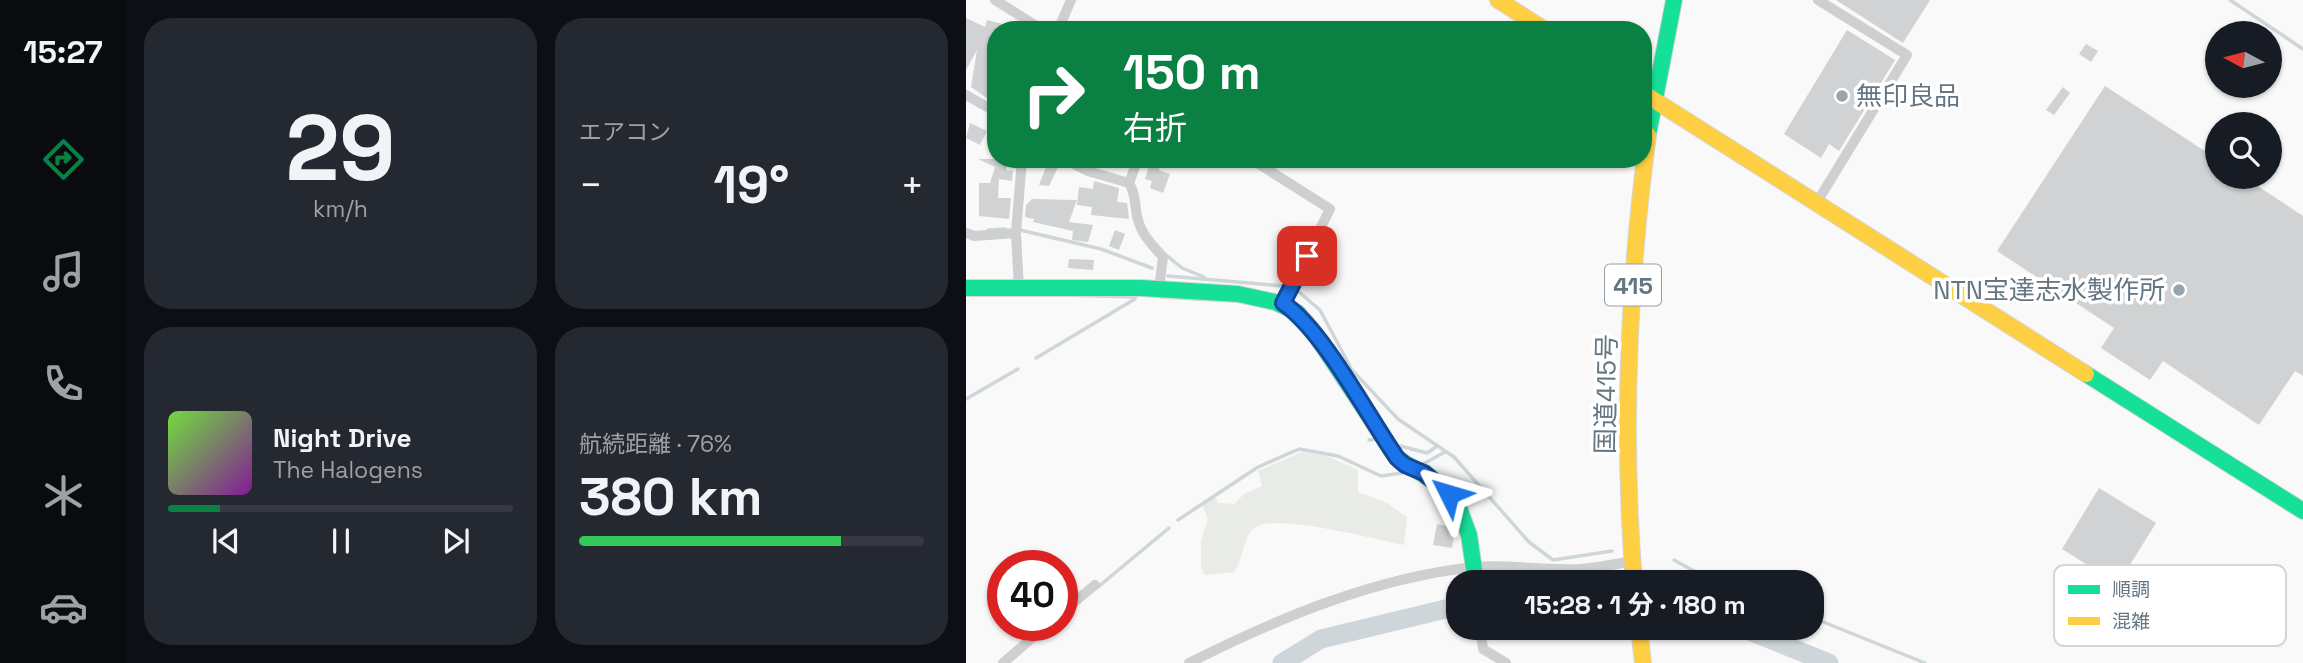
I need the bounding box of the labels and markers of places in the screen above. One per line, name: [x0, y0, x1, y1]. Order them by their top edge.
place label: 無印良品: [1856, 79, 1960, 113]
marker: 無印良品: [1834, 88, 1850, 104]
pin: [1277, 226, 1337, 286]
place label: NTN宝達志水製作所: [1933, 273, 2165, 307]
marker: NTN宝達志水製作所: [2171, 282, 2187, 298]

